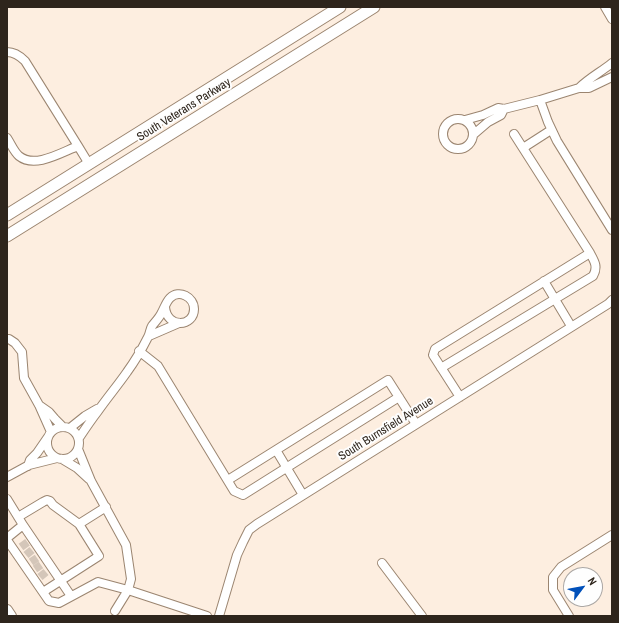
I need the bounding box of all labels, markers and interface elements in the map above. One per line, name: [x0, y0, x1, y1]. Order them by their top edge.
street label: South Veterans Parkway: [134, 75, 234, 145]
street label: South Burnsfield Avenue: [336, 394, 436, 464]
north arrow: [563, 567, 603, 607]
text: N: [585, 575, 600, 588]

